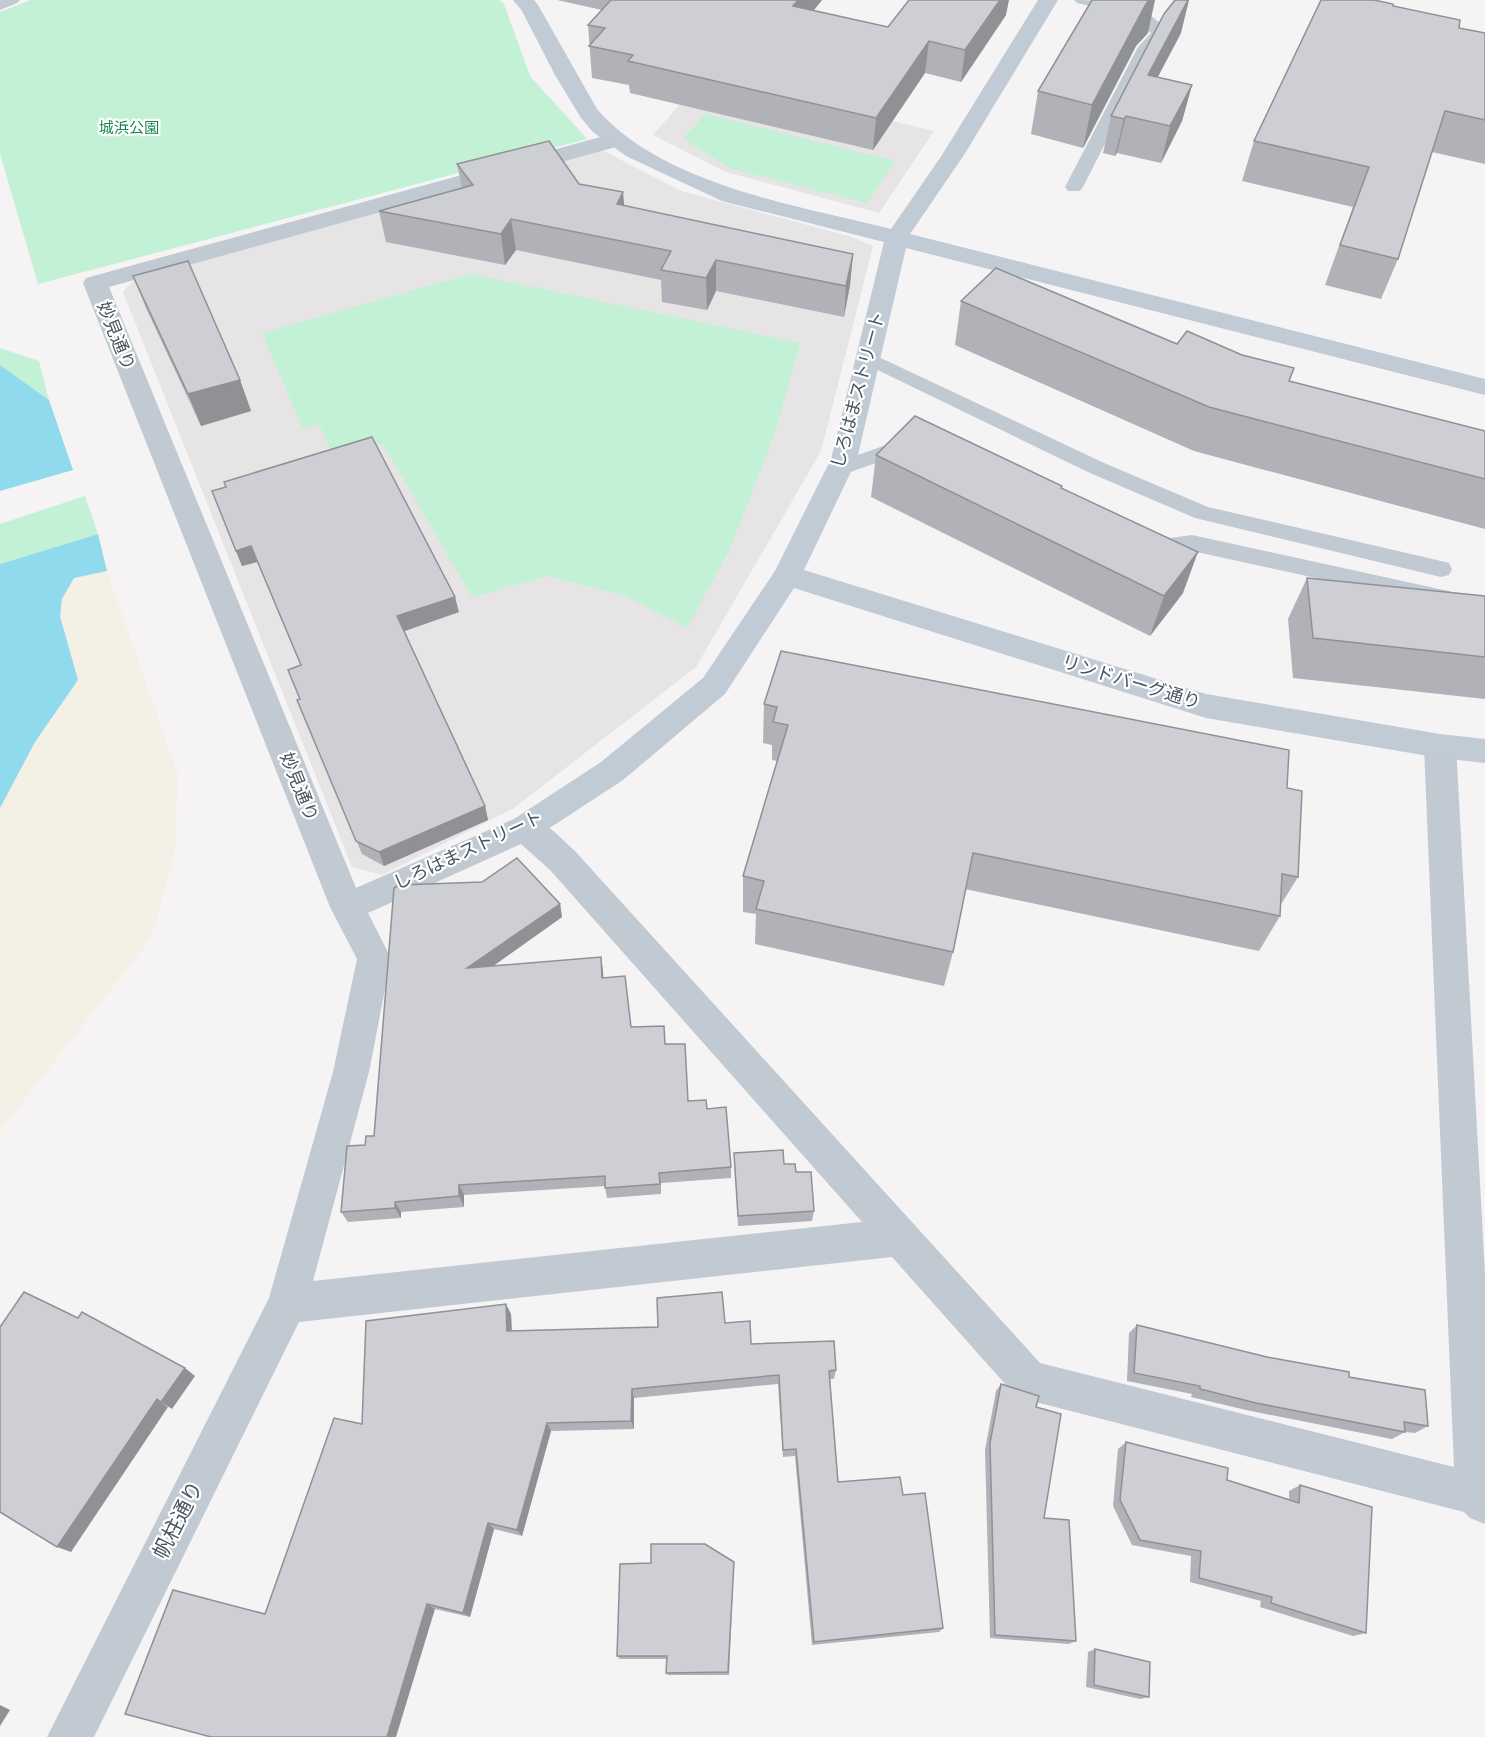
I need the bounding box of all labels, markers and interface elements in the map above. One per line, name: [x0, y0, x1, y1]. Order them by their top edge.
park label: 城浜公園: [99, 119, 159, 136]
street label: 妙見通り: [93, 299, 139, 373]
street label: しろはまストリート: [827, 309, 889, 471]
street label: リンドバーグ通り: [1059, 651, 1203, 713]
street label: 妙見通り: [276, 750, 322, 824]
street label: しろはまストリート: [390, 807, 546, 893]
street label: 帆柱通り: [148, 1477, 207, 1562]

